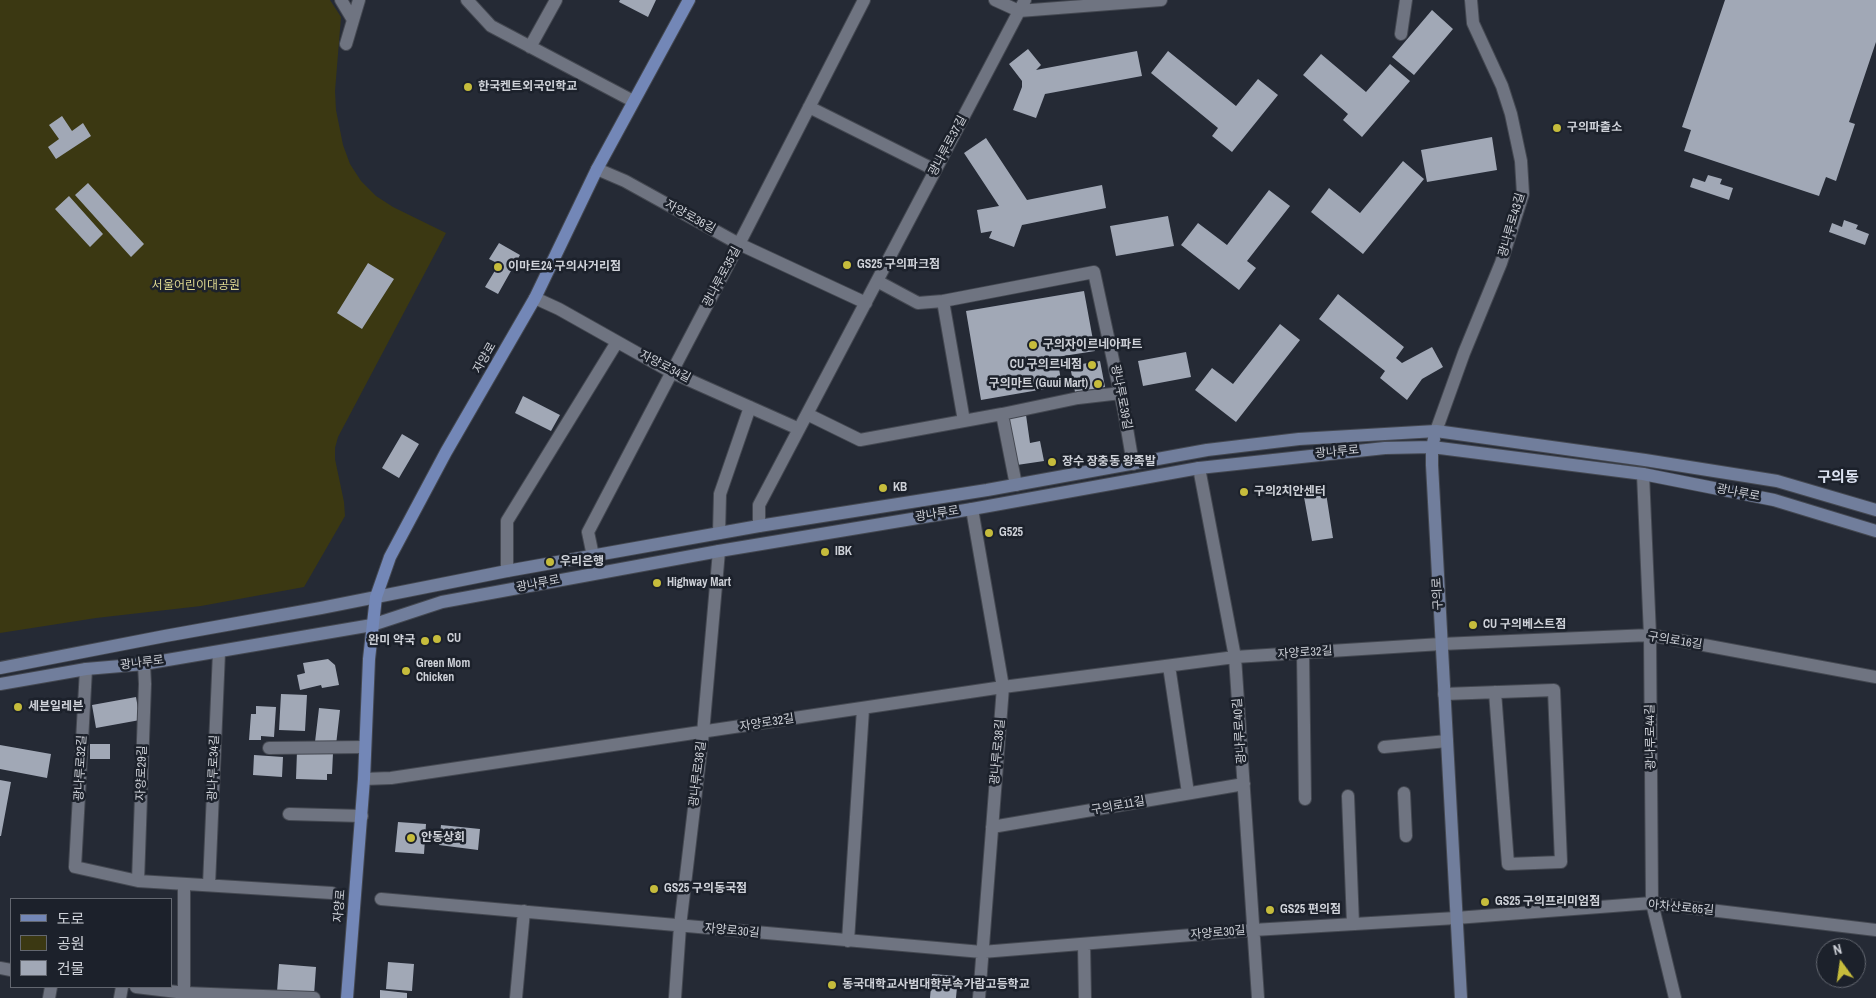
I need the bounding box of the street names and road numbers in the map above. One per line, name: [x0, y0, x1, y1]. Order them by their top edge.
street label: 광나루로37길: [926, 113, 970, 179]
street label: 광나루로43길: [1496, 191, 1528, 259]
street label: 자양로36길: [662, 197, 718, 237]
street label: 광나루로35길: [700, 244, 744, 310]
street label: 자양로: [470, 340, 500, 376]
street label: 자양로34길: [637, 348, 693, 386]
street label: 광나루로39길: [1108, 363, 1134, 431]
street label: 광나루로: [1314, 443, 1360, 461]
street label: 광나루로: [1715, 482, 1761, 504]
street label: 광나루로: [914, 503, 960, 525]
street label: 광나루로: [515, 573, 561, 595]
street label: 구의로: [1430, 577, 1446, 611]
street label: 구의로16길: [1647, 630, 1703, 652]
street label: 자양로32길: [1277, 644, 1333, 662]
street label: 광나루로: [119, 653, 165, 673]
street label: 광나루로40길: [1231, 698, 1249, 764]
street label: 광나루로44길: [1643, 704, 1659, 770]
street label: 자양로32길: [739, 712, 795, 734]
street label: 광나루로38길: [988, 718, 1008, 786]
street label: 광나루로32길: [72, 735, 90, 801]
street label: 광나루로34길: [206, 735, 222, 801]
street label: 광나루로36길: [687, 740, 709, 808]
street label: 자양로29길: [134, 745, 150, 801]
street label: 구의로11길: [1090, 794, 1146, 818]
street label: 자양로: [331, 889, 349, 923]
street label: 아차산로65길: [1647, 898, 1715, 918]
street label: 자양로30길: [704, 921, 760, 941]
street label: 자양로30길: [1190, 923, 1246, 943]

